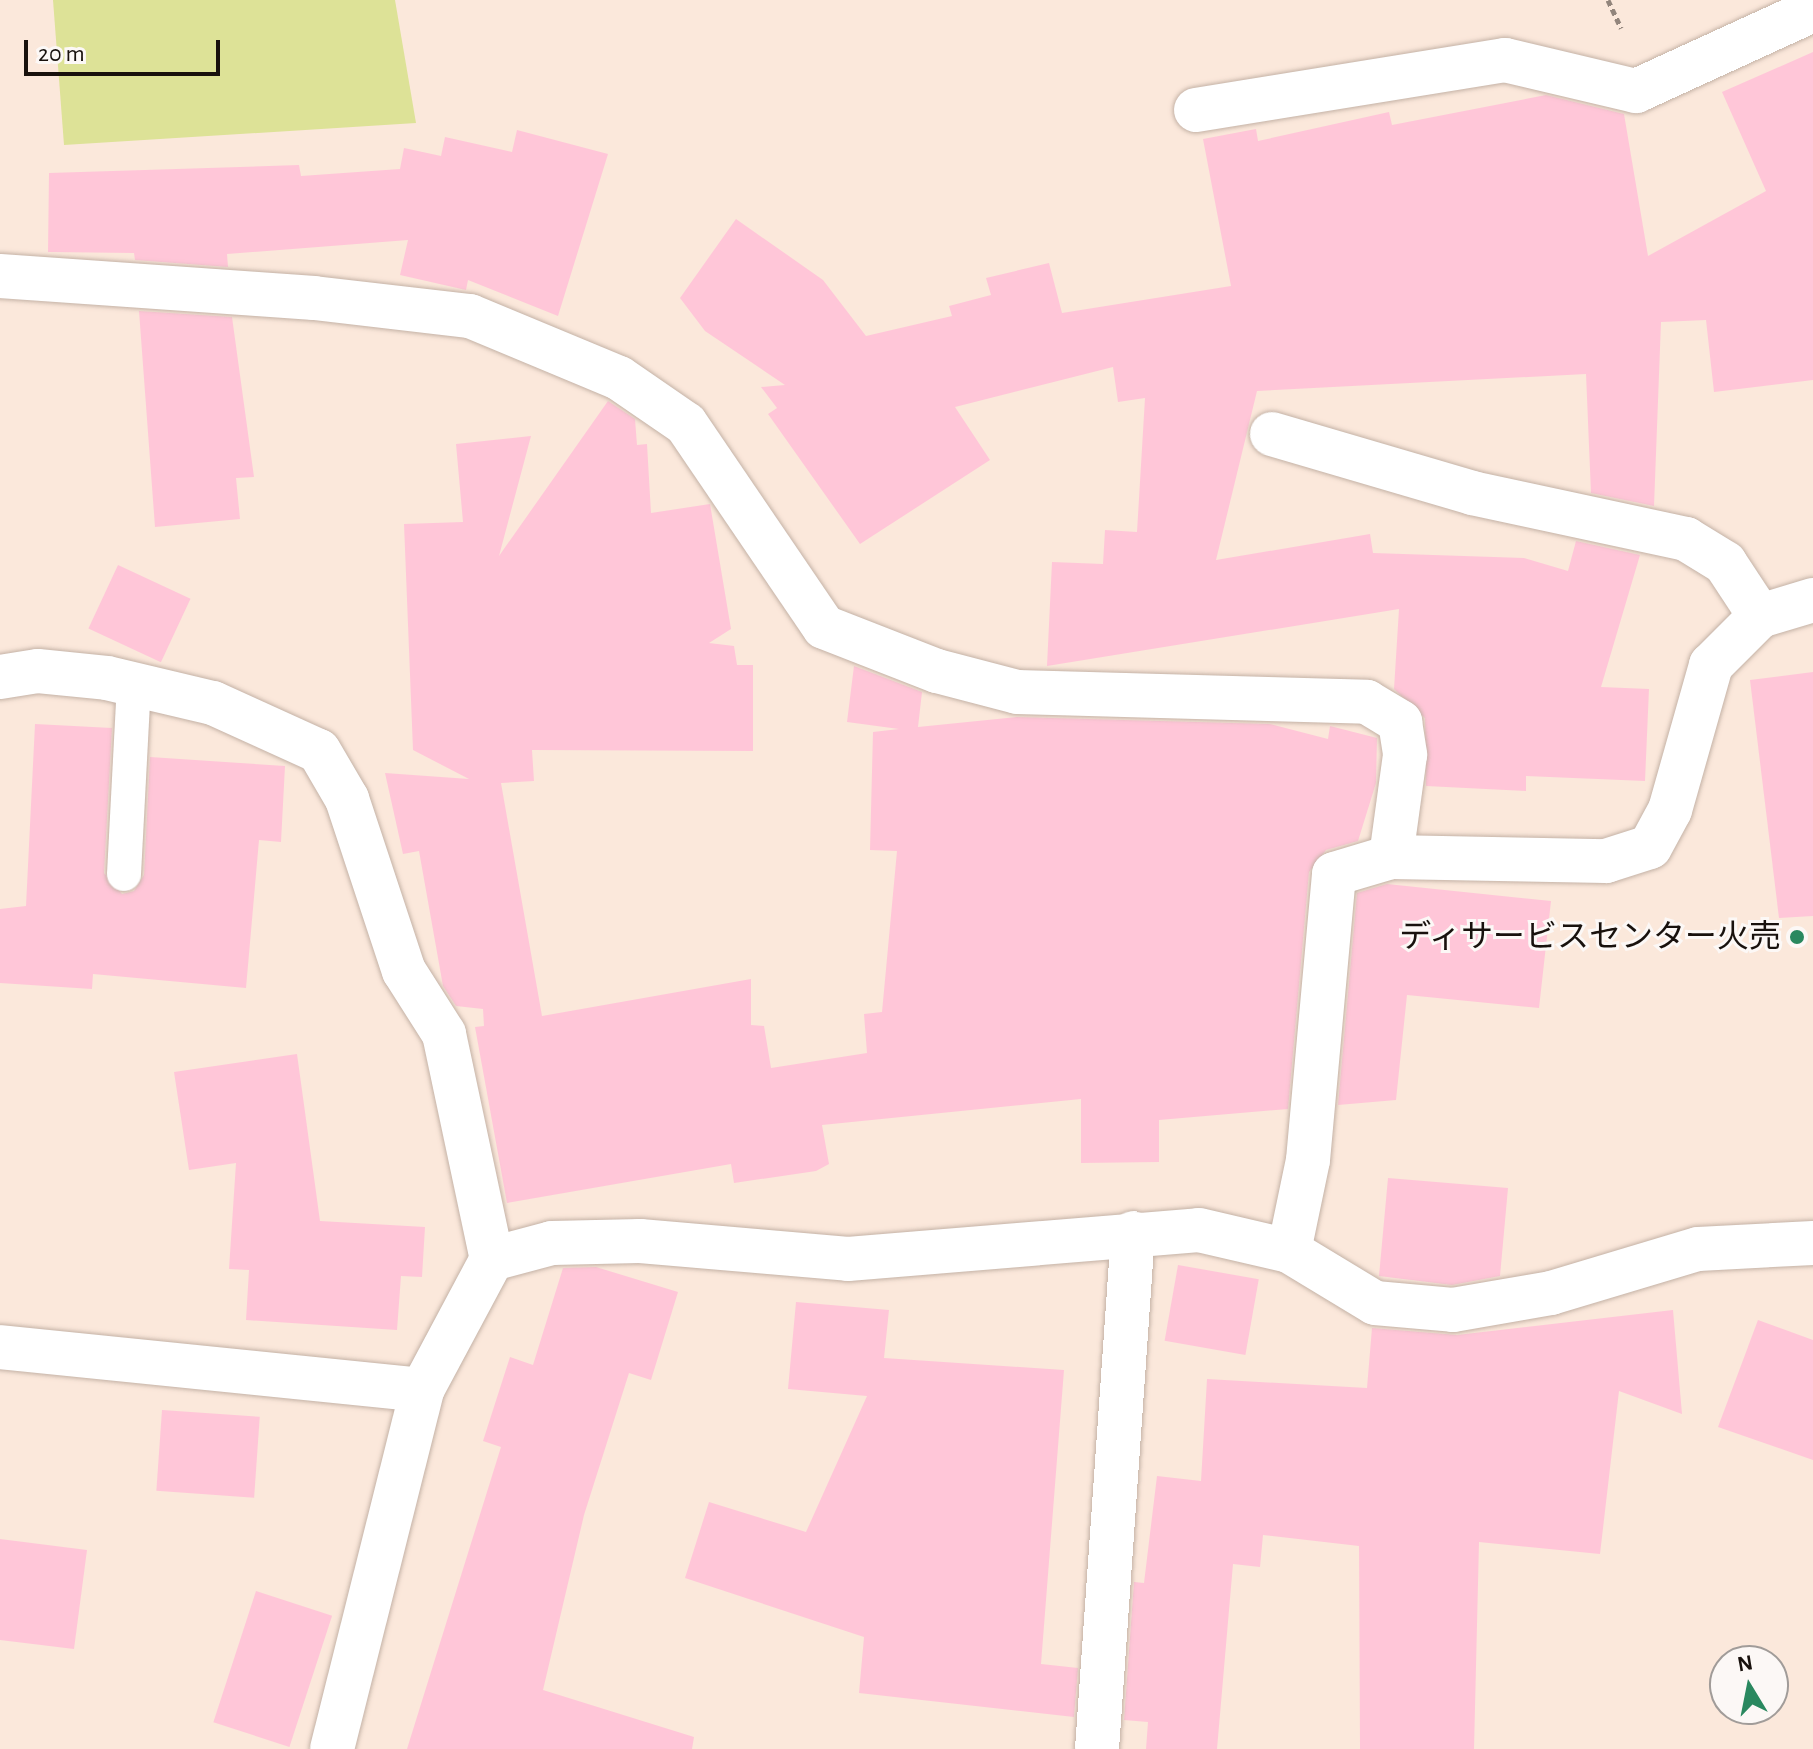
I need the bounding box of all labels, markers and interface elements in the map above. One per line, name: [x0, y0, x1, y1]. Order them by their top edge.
scale bar: [28, 24, 224, 74]
text: 20 m: [38, 42, 85, 66]
place label: ディサービスセンター火売: [1397, 918, 1781, 956]
marker: ディサービスセンター火売: [1788, 928, 1806, 946]
north arrow: [1709, 1645, 1789, 1725]
text: N: [1736, 1651, 1755, 1675]

